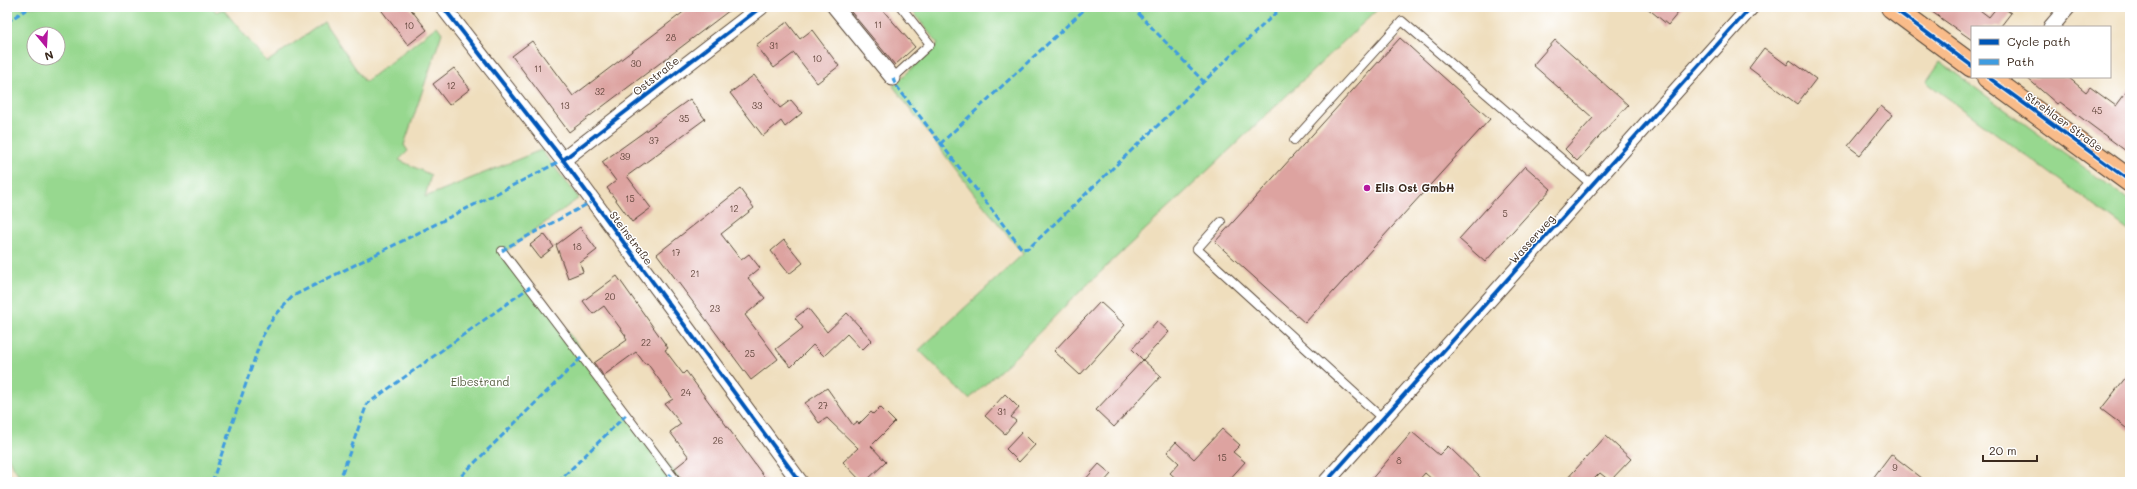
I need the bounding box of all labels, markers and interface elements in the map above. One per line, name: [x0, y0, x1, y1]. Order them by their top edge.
house number: 11: [874, 19, 882, 30]
house number: 10: [404, 20, 414, 31]
north arrow: [26, 26, 66, 66]
legend: [1971, 26, 2111, 78]
house number: 28: [666, 32, 677, 43]
text: Cycle path: [2007, 33, 2070, 49]
house number: 31: [769, 40, 779, 51]
text: N: [43, 48, 56, 64]
street label: Oststraße: [629, 53, 682, 99]
house number: 10: [812, 53, 822, 64]
text: Path: [2007, 53, 2034, 69]
house number: 30: [631, 58, 642, 69]
house number: 11: [534, 63, 542, 74]
house number: 12: [446, 80, 456, 91]
house number: 32: [595, 86, 605, 97]
street label: Strehlaer Straße: [2023, 88, 2106, 155]
house number: 13: [560, 100, 570, 111]
house number: 33: [752, 100, 762, 111]
house number: 45: [2092, 105, 2102, 116]
house number: 35: [679, 113, 689, 124]
house number: 37: [649, 135, 659, 146]
house number: 39: [620, 151, 631, 162]
place label: Elis Ost GmbH: [1375, 180, 1455, 195]
marker: Elis Ost GmbH: [1362, 183, 1372, 193]
house number: 15: [625, 193, 635, 204]
house number: 12: [729, 203, 739, 214]
street label: Steinstraße: [606, 208, 657, 268]
house number: 5: [1502, 208, 1508, 219]
street label: Wasserweg: [1506, 211, 1558, 266]
house number: 18: [572, 241, 582, 252]
house number: 17: [671, 247, 681, 258]
house number: 21: [690, 268, 700, 279]
house number: 20: [605, 291, 616, 302]
house number: 23: [710, 303, 720, 314]
house number: 22: [641, 337, 651, 348]
house number: 25: [745, 348, 755, 359]
park label: Elbestrand: [451, 374, 509, 389]
house number: 24: [681, 387, 692, 398]
house number: 27: [818, 400, 828, 411]
house number: 31: [997, 406, 1007, 417]
house number: 26: [713, 435, 723, 446]
scale bar: [1983, 437, 2037, 463]
text: 20 m: [1989, 442, 2017, 458]
house number: 15: [1217, 452, 1227, 463]
house number: 8: [1396, 455, 1402, 466]
house number: 9: [1892, 462, 1898, 473]

